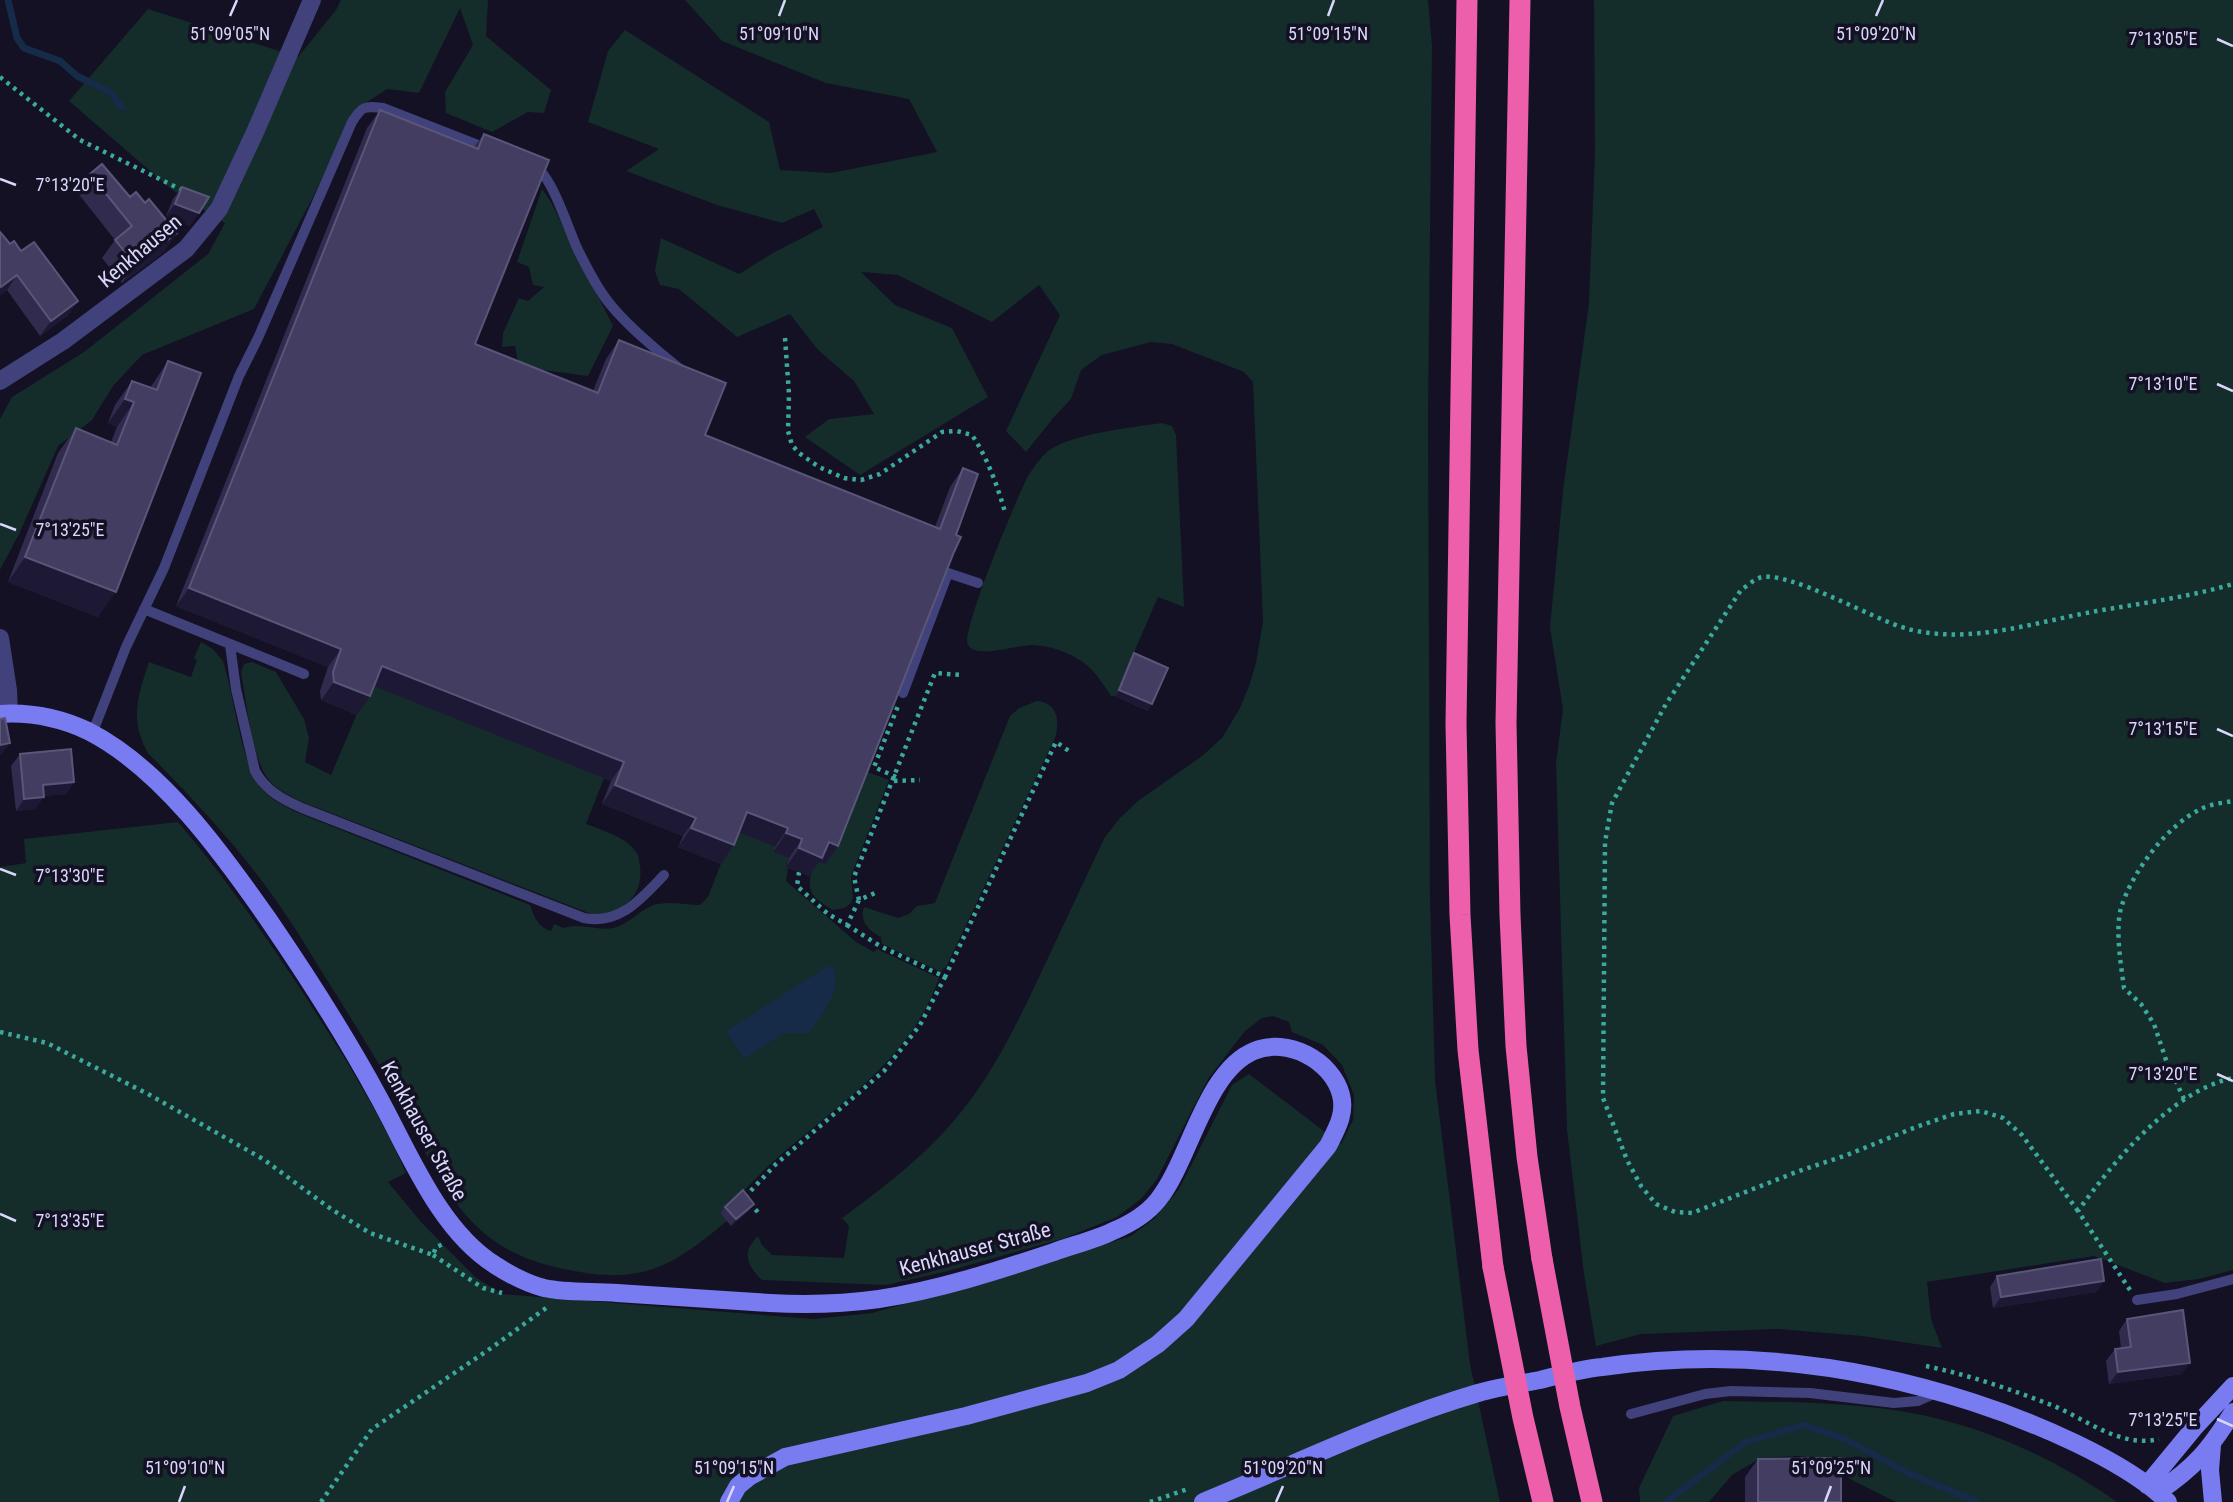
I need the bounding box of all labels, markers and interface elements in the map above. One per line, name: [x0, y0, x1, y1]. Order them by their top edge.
text: 51°09'05"N: [190, 23, 270, 44]
text: 51°09'10"N: [739, 23, 819, 44]
text: 51°09'15"N: [1288, 23, 1368, 44]
text: 51°09'20"N: [1836, 23, 1916, 44]
text: 7°13'05"E: [2128, 28, 2198, 49]
text: 7°13'20"E: [35, 174, 105, 195]
street label: Kenkhausen: [94, 209, 186, 293]
text: 7°13'10"E: [2128, 373, 2198, 394]
text: 7°13'25"E: [35, 519, 105, 540]
text: 7°13'15"E: [2128, 718, 2198, 739]
text: 7°13'30"E: [35, 865, 105, 886]
street label: Kenkhauser Straße: [376, 1057, 472, 1205]
text: 7°13'20"E: [2128, 1063, 2198, 1084]
text: 7°13'35"E: [35, 1210, 105, 1231]
street label: Kenkhauser Straße: [897, 1217, 1053, 1281]
text: 7°13'25"E: [2128, 1409, 2198, 1430]
text: 51°09'10"N: [145, 1457, 225, 1478]
text: 51°09'15"N: [694, 1457, 774, 1478]
text: 51°09'20"N: [1243, 1457, 1323, 1478]
text: 51°09'25"N: [1791, 1457, 1871, 1478]

